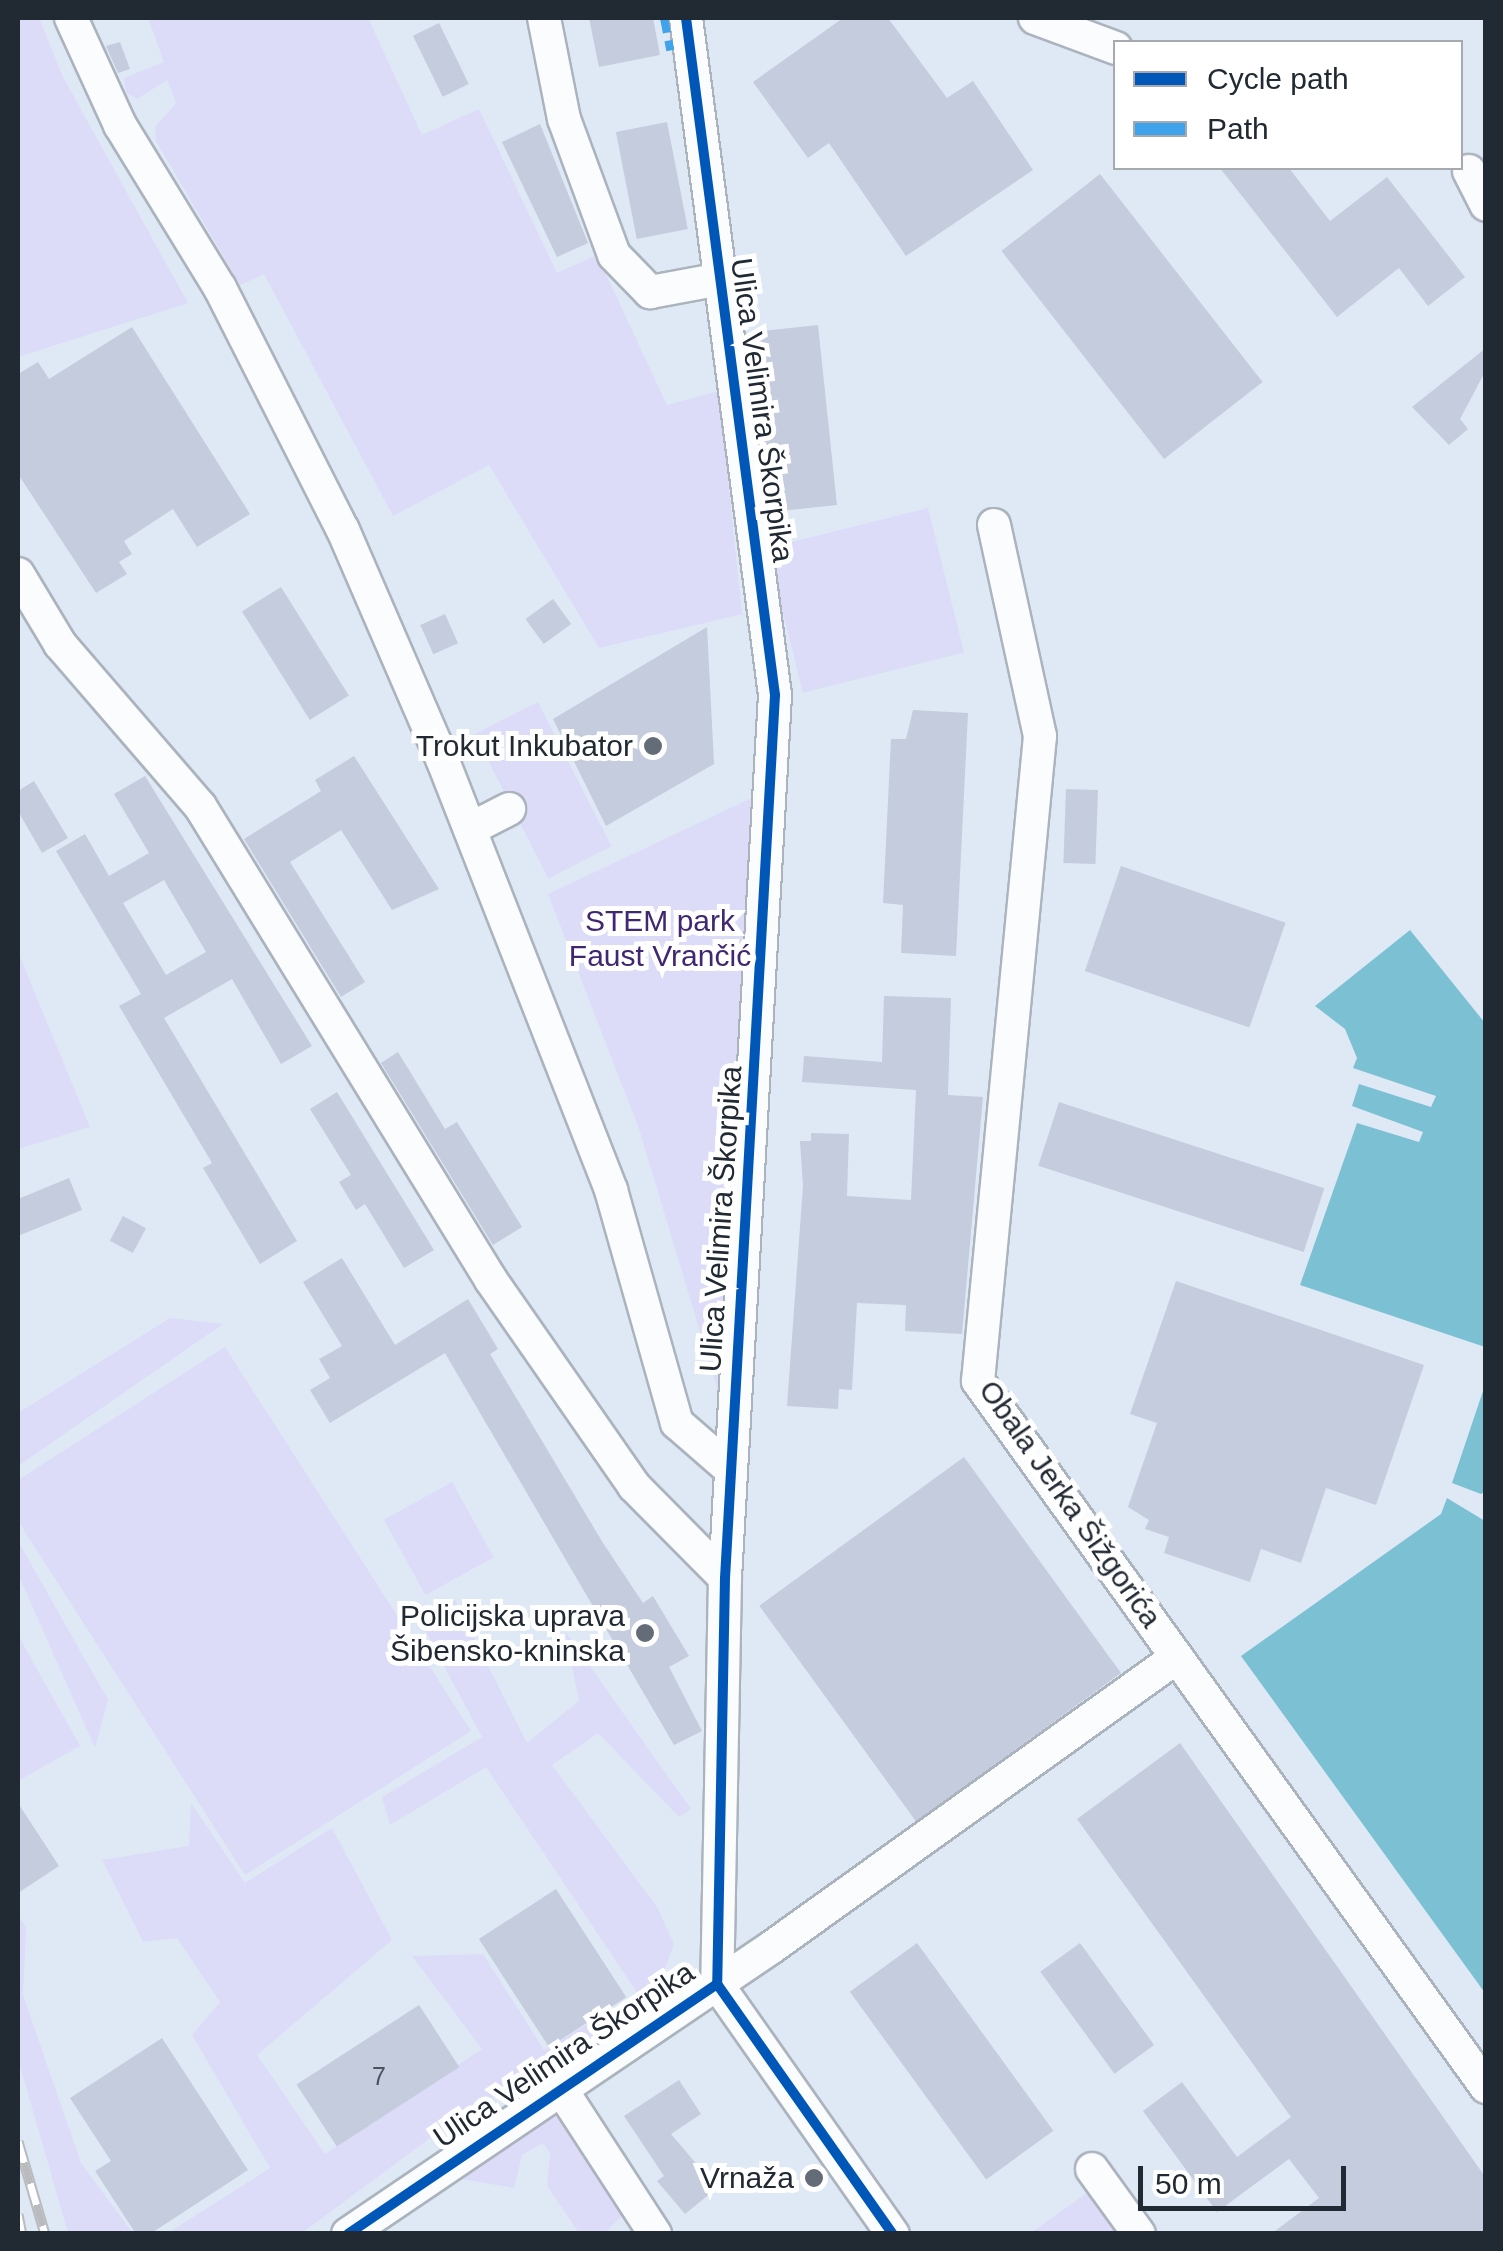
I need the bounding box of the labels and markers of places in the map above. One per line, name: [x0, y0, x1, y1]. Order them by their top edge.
place label: Trokut Inkubator: [416, 728, 633, 764]
marker: Trokut Inkubator: [642, 735, 664, 757]
place label: Policijska uprava Šibensko-kninska: [390, 1598, 625, 1668]
marker: Policijska uprava Šibensko-kninska: [634, 1622, 656, 1644]
place label: Vrnaža: [700, 2160, 794, 2196]
marker: Vrnaža: [803, 2167, 825, 2189]

